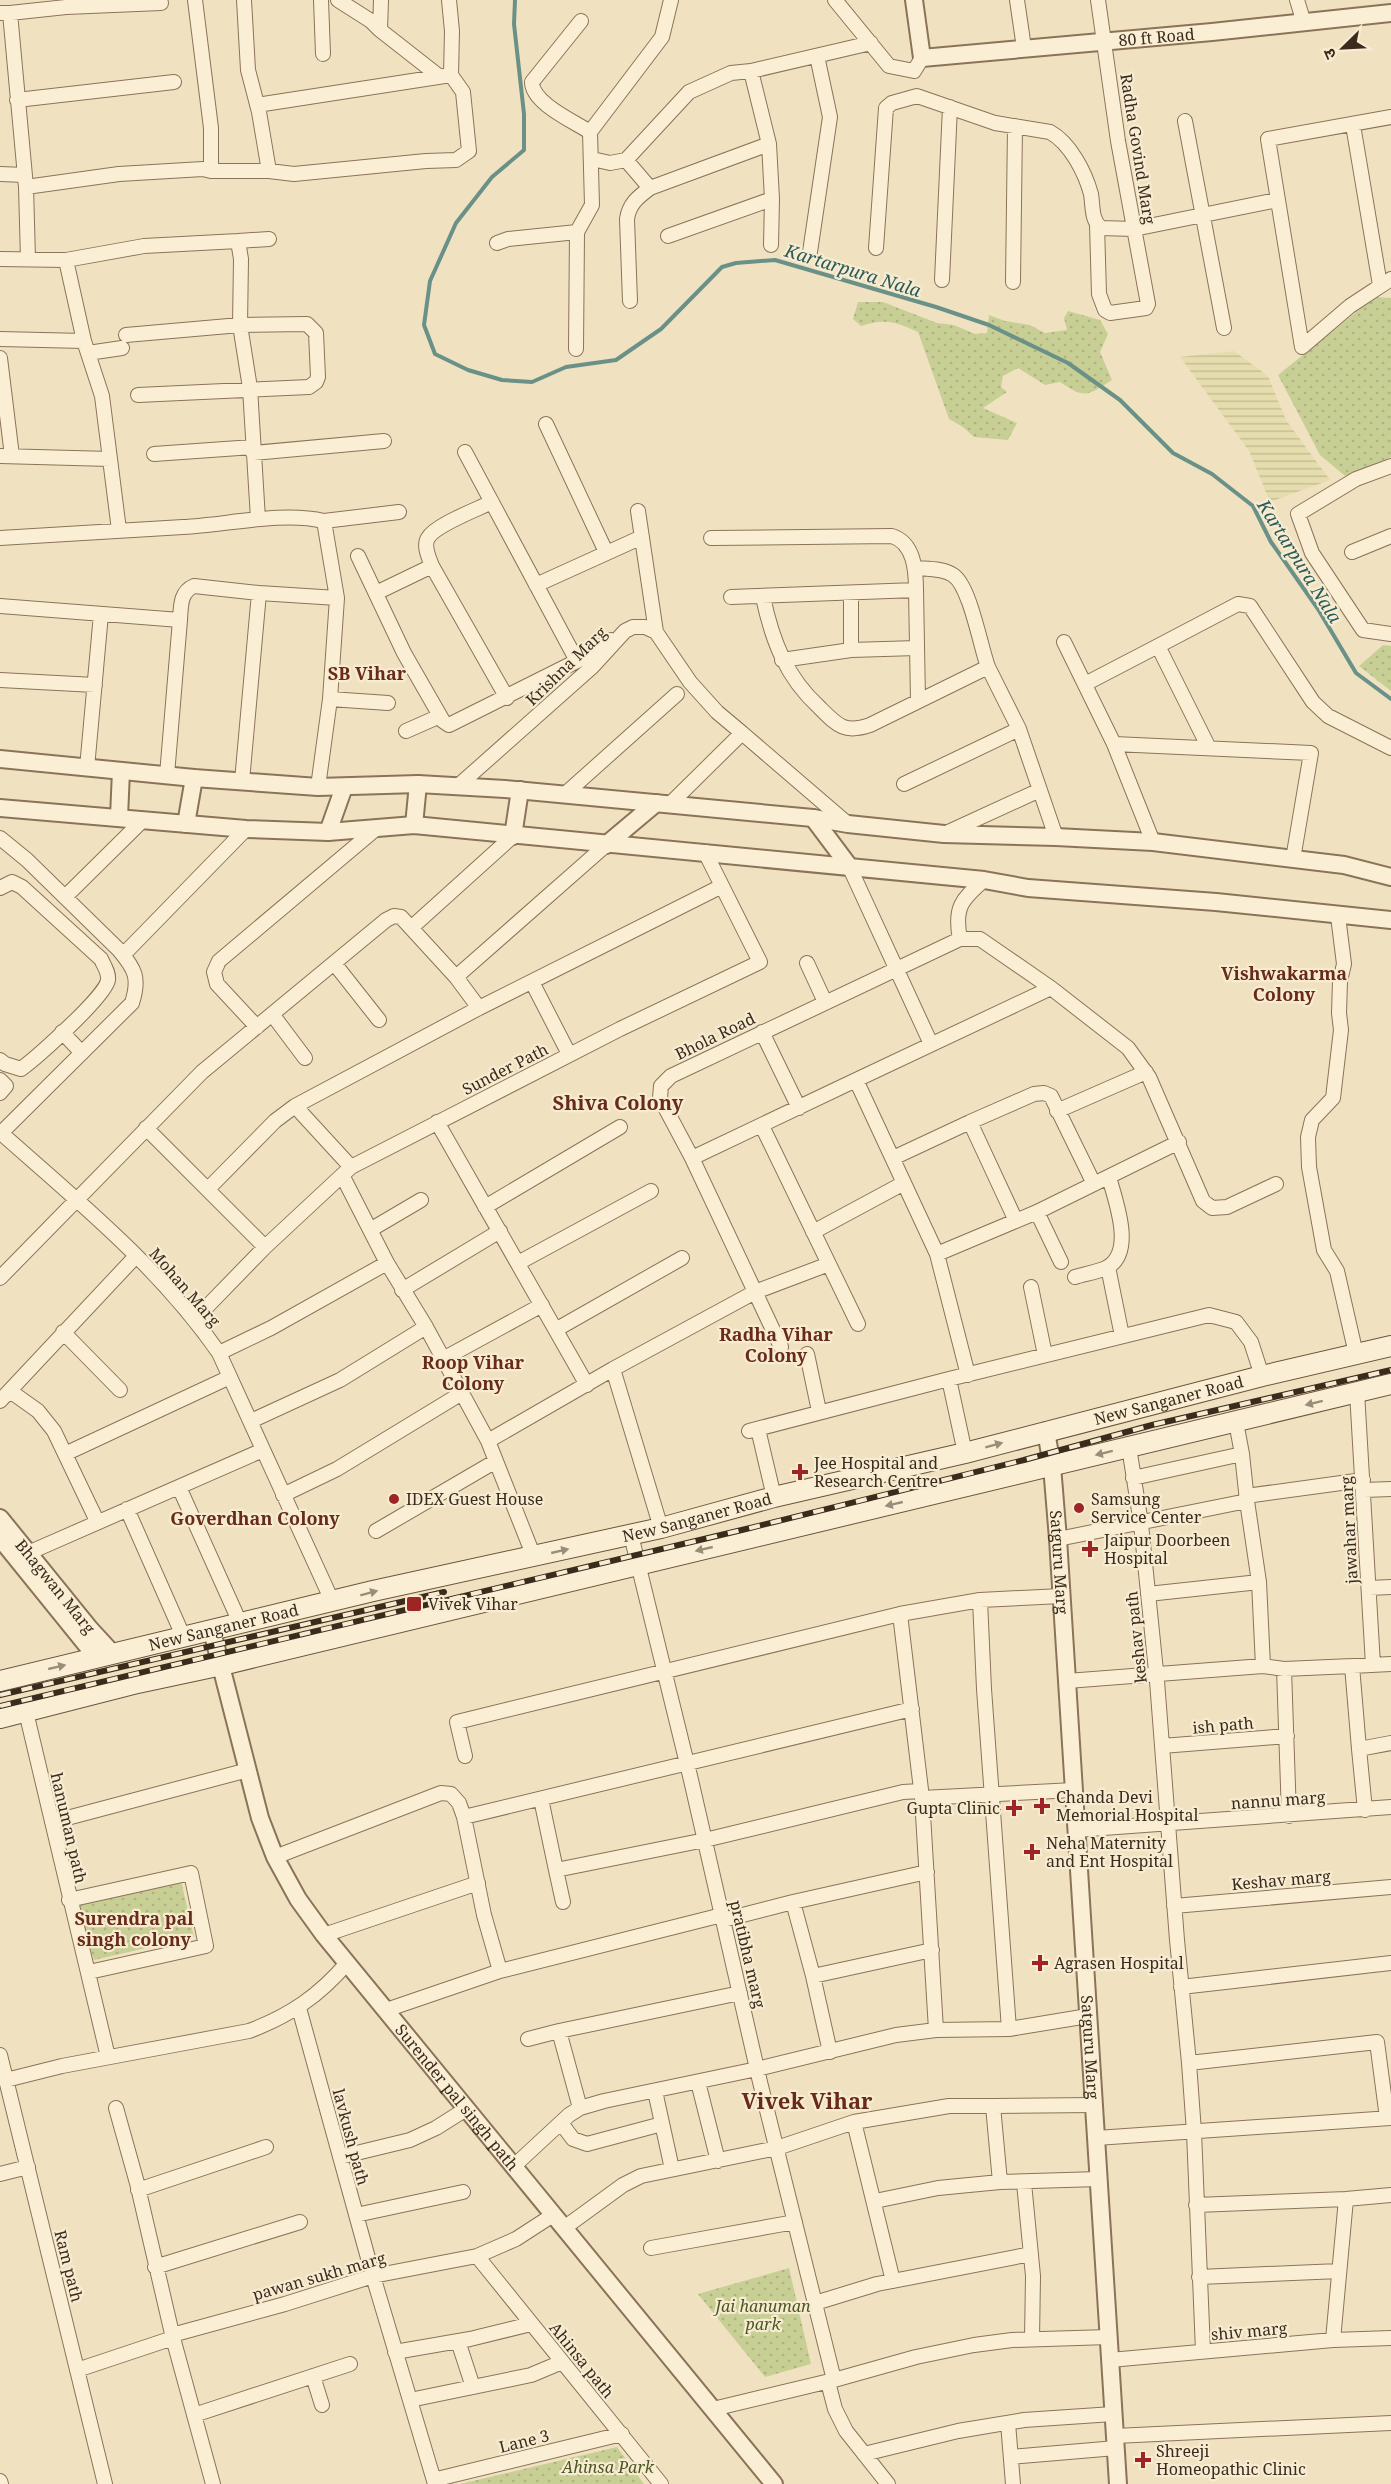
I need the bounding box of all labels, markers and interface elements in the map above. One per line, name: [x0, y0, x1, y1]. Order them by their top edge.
north arrow: [1313, 18, 1373, 78]
street label: 80 ft Road: [1117, 23, 1196, 51]
text: उ: [1317, 45, 1341, 63]
street label: Radha Govind Marg: [1115, 72, 1161, 226]
water label: Kartarpura Nala: [781, 238, 925, 302]
water label: Kartarpura Nala: [1252, 494, 1348, 628]
street label: Krishna Marg: [521, 621, 612, 710]
district label: SB Vihar: [328, 661, 407, 685]
district label: Vishwakarma Colony: [1221, 961, 1347, 1006]
street label: Bhola Road: [671, 1007, 759, 1065]
street label: Sunder Path: [458, 1038, 552, 1100]
district label: Shiva Colony: [553, 1089, 684, 1116]
street label: Mohan Marg: [145, 1243, 226, 1332]
district label: Radha Vihar Colony: [719, 1322, 834, 1367]
district label: Roop Vihar Colony: [422, 1350, 525, 1395]
street label: New Sanganer Road: [1091, 1370, 1246, 1430]
one-way arrow: [1305, 1398, 1323, 1408]
one-way arrow: [985, 1440, 1003, 1449]
one-way arrow: [1095, 1449, 1113, 1459]
place label: Jee Hospital and Research Centre: [813, 1452, 938, 1492]
marker: Jee Hospital and Research Centre: [791, 1463, 809, 1481]
street label: jawahar marg: [1335, 1475, 1363, 1585]
street label: New Sanganer Road: [620, 1487, 774, 1547]
place label: IDEX Guest House: [406, 1488, 543, 1510]
place label: Samsung Service Center: [1091, 1488, 1202, 1528]
marker: IDEX Guest House: [387, 1492, 401, 1506]
one-way arrow: [884, 1500, 903, 1509]
marker: Samsung Service Center: [1072, 1501, 1086, 1515]
district label: Goverdhan Colony: [170, 1506, 340, 1530]
street label: Satguru Marg: [1045, 1509, 1074, 1615]
place label: Jaipur Doorbeen Hospital: [1103, 1529, 1230, 1569]
street label: Bhagwan Marg: [10, 1534, 101, 1639]
marker: Jaipur Doorbeen Hospital: [1081, 1540, 1099, 1558]
one-way arrow: [695, 1545, 713, 1555]
one-way arrow: [550, 1546, 569, 1555]
one-way arrow: [360, 1587, 378, 1597]
street label: keshav path: [1120, 1590, 1152, 1684]
place label: Vivek Vihar: [428, 1593, 518, 1615]
marker: Vivek Vihar: [405, 1595, 423, 1613]
street label: New Sanganer Road: [146, 1598, 301, 1656]
one-way arrow: [48, 1662, 66, 1672]
street label: ish path: [1192, 1711, 1254, 1739]
street label: hanuman path: [46, 1771, 92, 1885]
place label: Chanda Devi Memorial Hospital: [1056, 1786, 1198, 1826]
street label: nannu marg: [1230, 1786, 1326, 1814]
place label: Gupta Clinic: [907, 1797, 1000, 1819]
marker: Chanda Devi Memorial Hospital: [1033, 1797, 1051, 1815]
marker: Gupta Clinic: [1005, 1799, 1023, 1817]
place label: Neha Maternity and Ent Hospital: [1046, 1832, 1173, 1872]
marker: Neha Maternity and Ent Hospital: [1023, 1843, 1041, 1861]
street label: Keshav marg: [1230, 1865, 1332, 1895]
street label: pratibha marg: [725, 1898, 771, 2011]
district label: Surendra pal singh colony: [74, 1906, 194, 1951]
place label: Agrasen Hospital: [1054, 1952, 1184, 1974]
marker: Agrasen Hospital: [1031, 1954, 1049, 1972]
street label: Satguru Marg: [1076, 1995, 1105, 2100]
street label: Surender pal singh path: [390, 2019, 524, 2175]
district label: Vivek Vihar: [741, 2085, 873, 2115]
street label: lavkush path: [328, 2086, 374, 2188]
street label: Ram path: [49, 2228, 89, 2304]
street label: pawan sukh marg: [250, 2246, 388, 2306]
park label: Jai hanuman park: [712, 2295, 811, 2335]
street label: Ahinsa path: [545, 2317, 619, 2403]
street label: shiv marg: [1210, 2317, 1288, 2345]
street label: Lane 3: [497, 2424, 551, 2458]
place label: Shreeji Homeopathic Clinic: [1156, 2440, 1306, 2480]
marker: Shreeji Homeopathic Clinic: [1134, 2451, 1152, 2469]
park label: Ahinsa Park: [561, 2456, 655, 2478]

